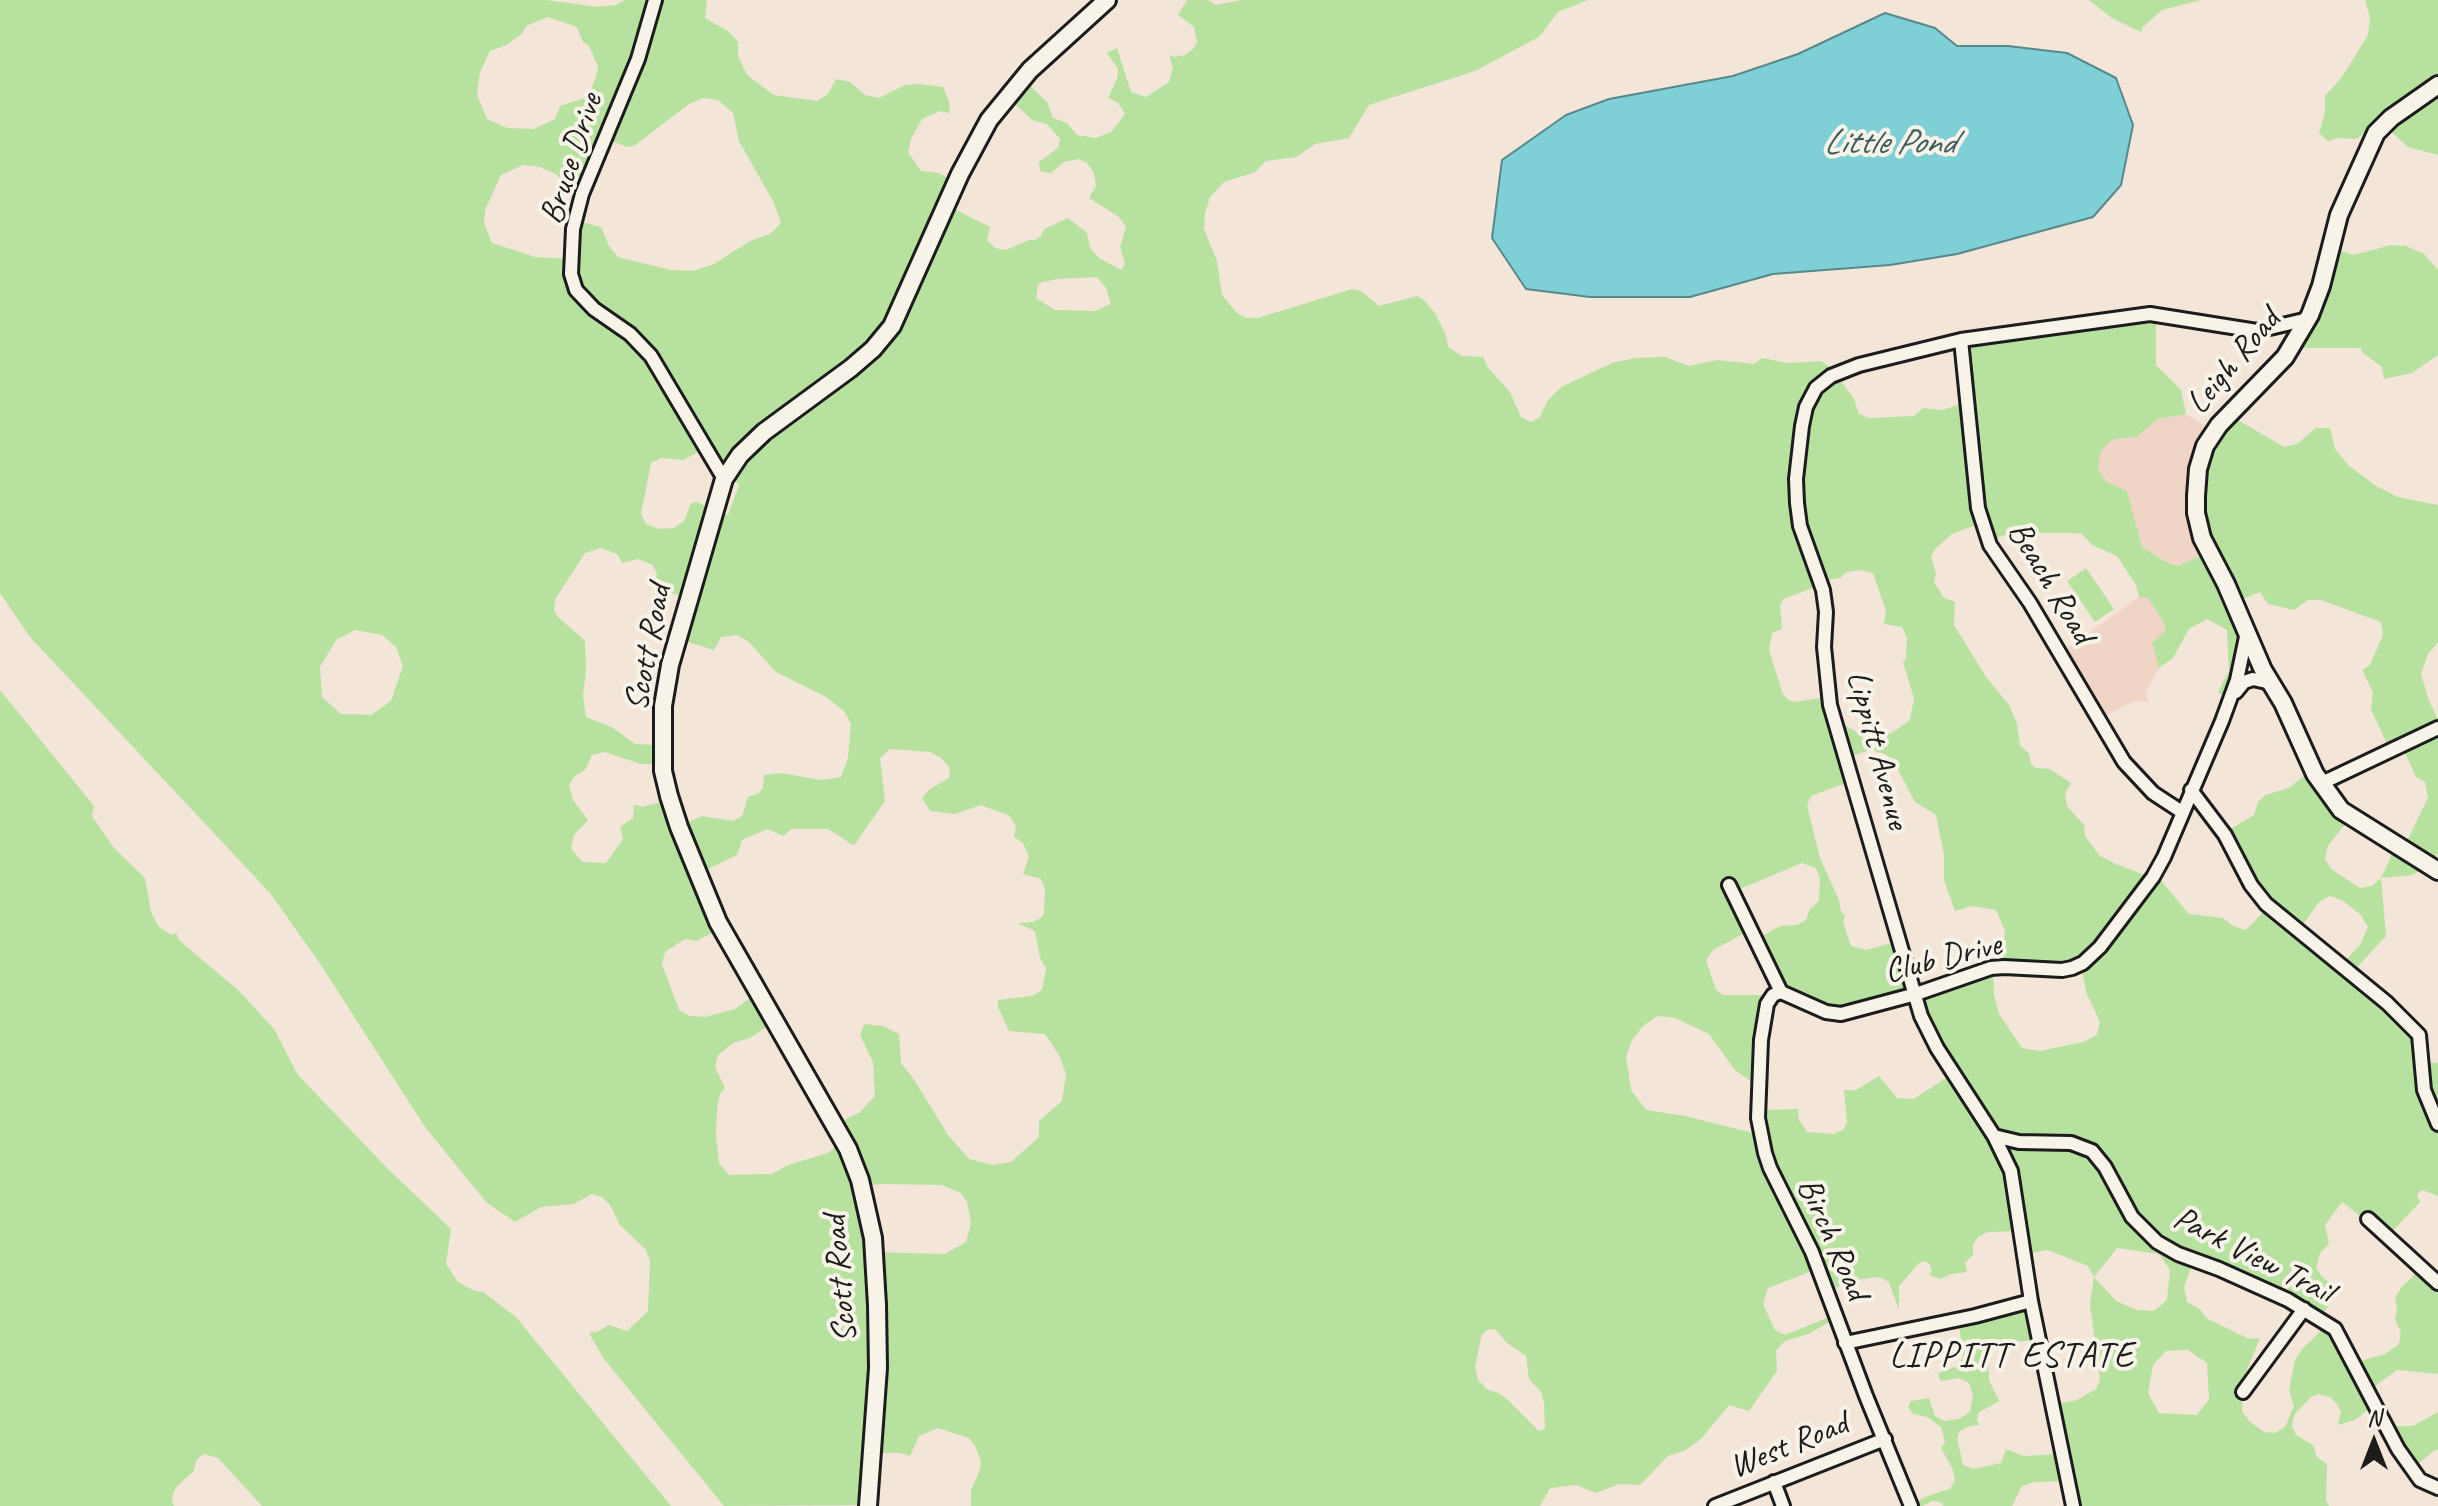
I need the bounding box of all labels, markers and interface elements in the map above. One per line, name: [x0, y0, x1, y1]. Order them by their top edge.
street label: Bruce Drive: [532, 89, 612, 229]
water label: Little Pond: [1823, 122, 1955, 166]
street label: Leigh Road: [2178, 301, 2290, 423]
street label: Beach Road: [1998, 515, 2102, 651]
street label: Scott Road: [617, 581, 681, 715]
street label: Lippitt Avenue: [1836, 666, 1918, 834]
street label: Club Drive: [1881, 925, 2005, 993]
street label: Birch Road: [1787, 1172, 1877, 1306]
street label: Park View Trail: [2166, 1198, 2340, 1314]
street label: Scott Road: [815, 1214, 867, 1344]
district label: LIPPITT ESTATE: [1887, 1335, 2137, 1379]
north arrow: [2334, 1402, 2414, 1482]
street label: West Road: [1724, 1404, 1854, 1488]
text: N: [2367, 1404, 2381, 1432]

